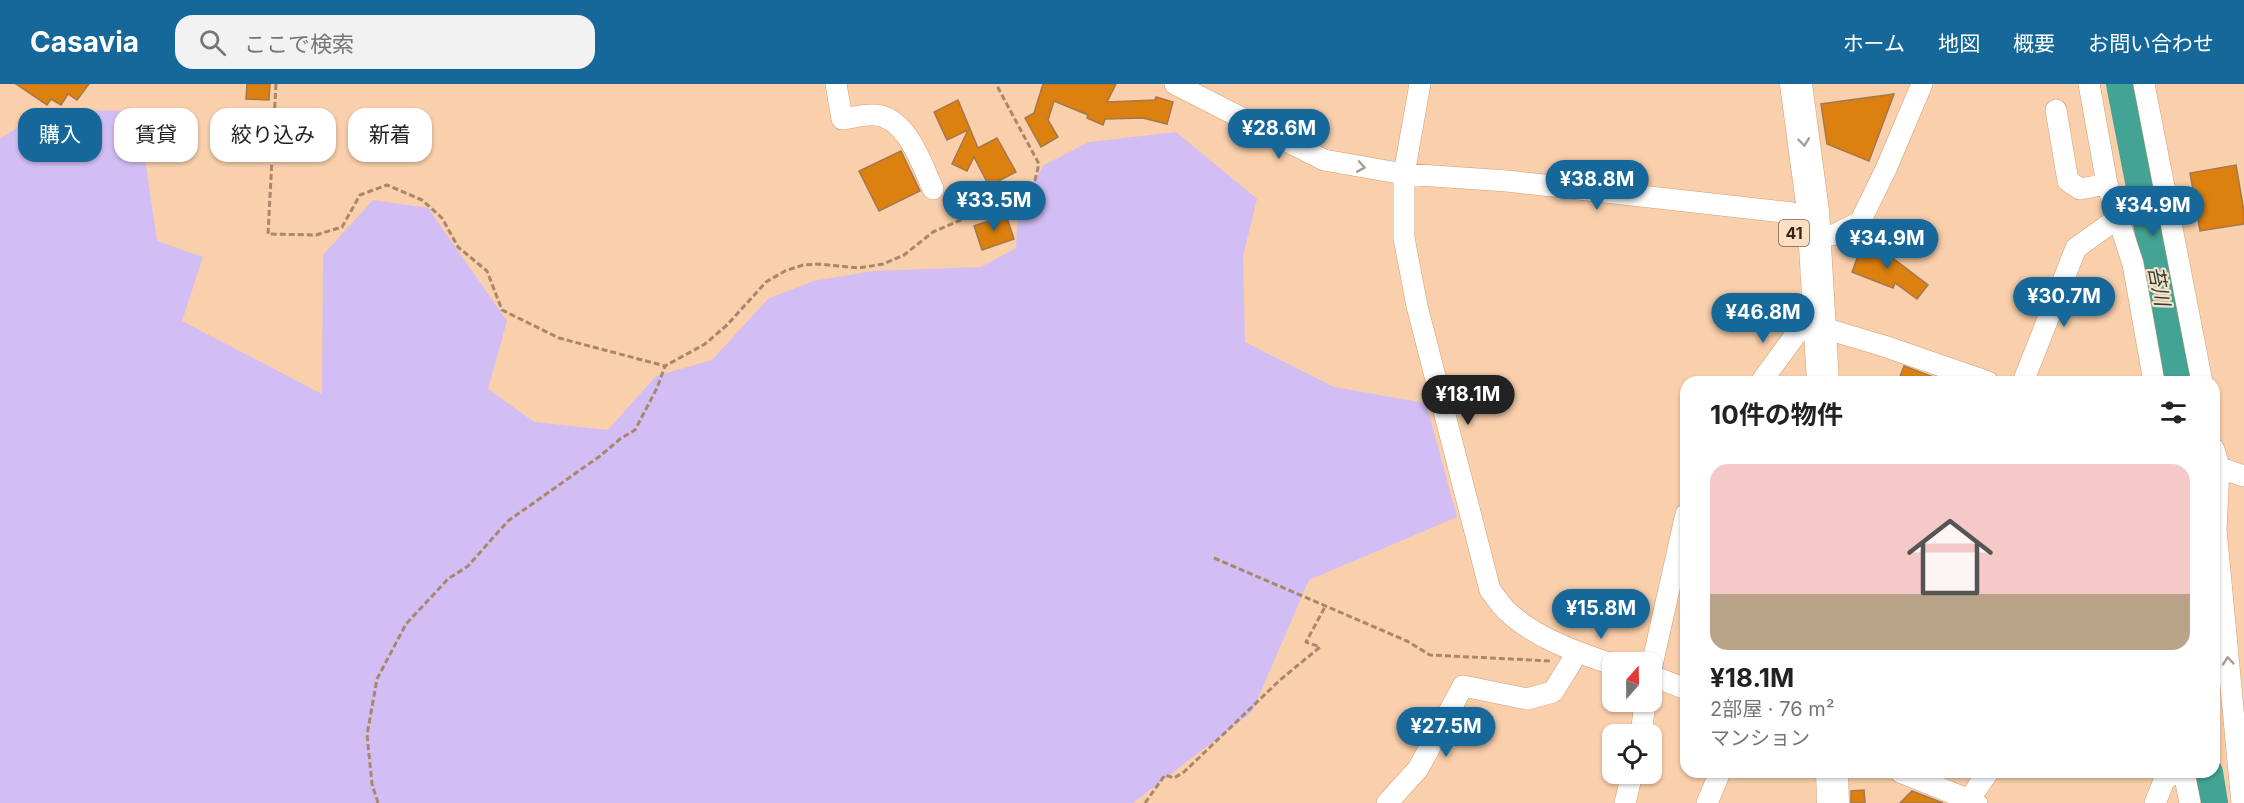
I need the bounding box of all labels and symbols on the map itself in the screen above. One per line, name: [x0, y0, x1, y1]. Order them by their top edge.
pin: ¥28.6M: [1230, 109, 1328, 160]
one-way arrow: [1797, 137, 1810, 147]
one-way arrow: [1356, 160, 1366, 173]
pin: ¥38.8M: [1548, 160, 1646, 211]
pin: ¥33.5M: [945, 181, 1043, 232]
pin: ¥34.9M: [2104, 186, 2202, 237]
pin: ¥34.9M: [1838, 219, 1936, 270]
road number: 41: [1779, 220, 1809, 246]
water label: 苔川: [2143, 264, 2175, 310]
pin: ¥30.7M: [2015, 277, 2113, 328]
pin: ¥46.8M: [1714, 293, 1812, 344]
pin: ¥18.1M: [1419, 375, 1517, 426]
pin: ¥15.8M: [1552, 589, 1650, 640]
north arrow: [1602, 652, 1662, 712]
one-way arrow: [2222, 657, 2235, 666]
pin: ¥27.5M: [1397, 707, 1495, 758]

